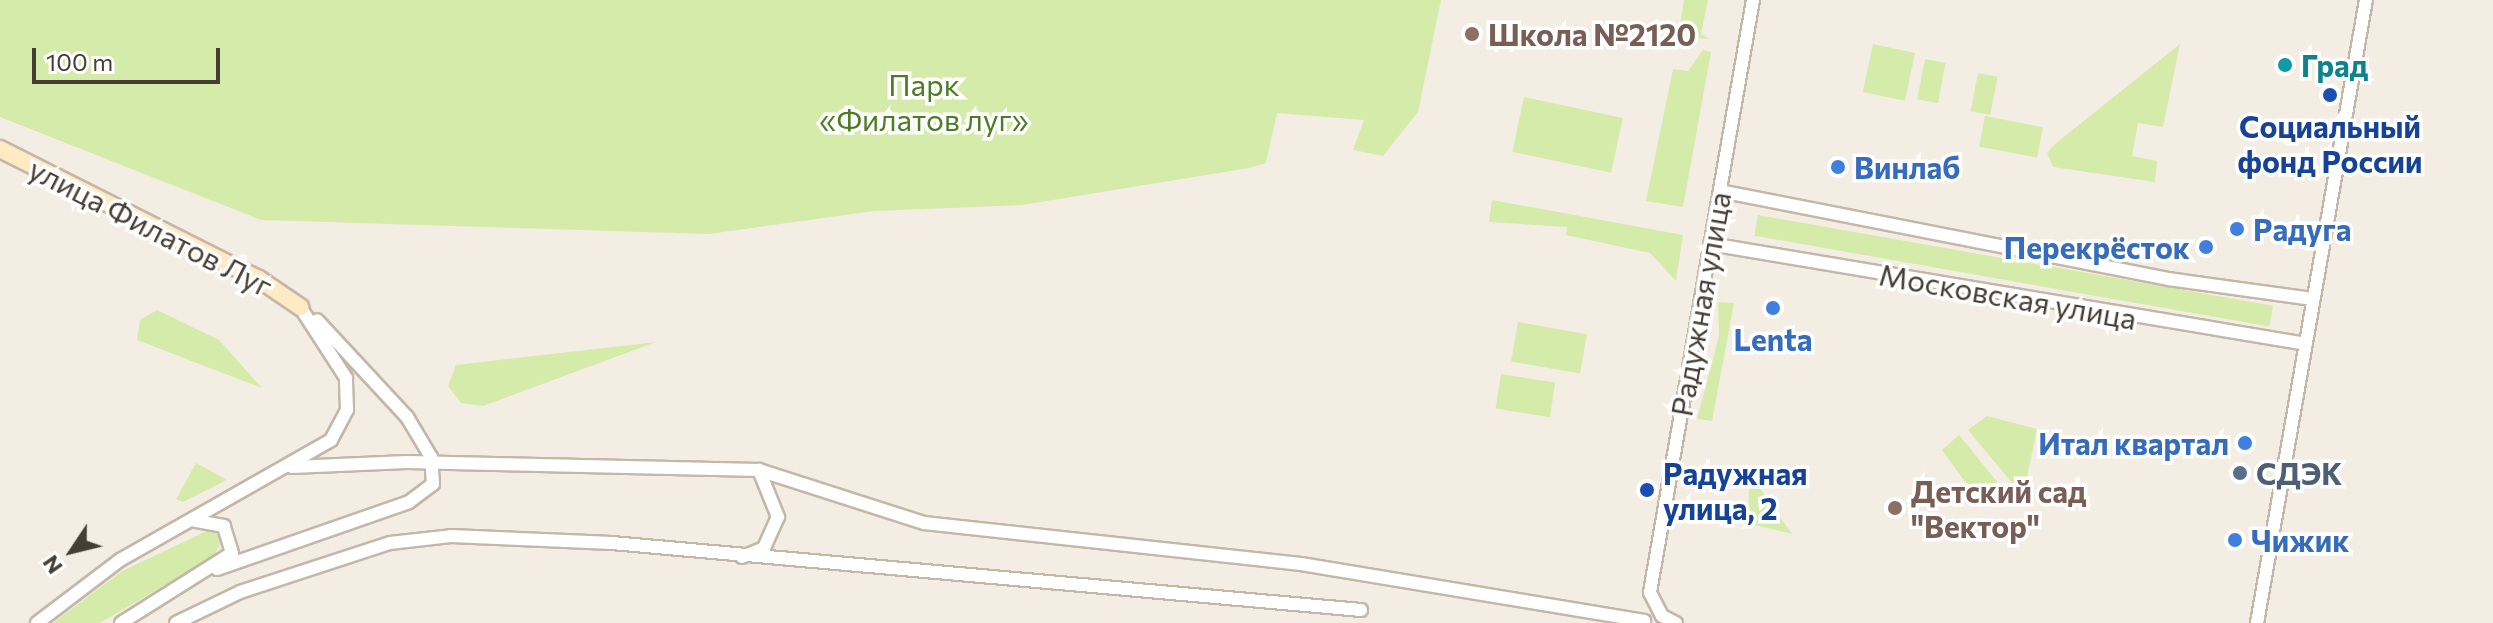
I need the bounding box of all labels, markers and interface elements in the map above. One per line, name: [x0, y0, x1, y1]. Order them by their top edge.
place label: Школа №2120: [1488, 16, 1696, 52]
marker: Школа №2120: [1463, 25, 1481, 43]
scale bar: [36, 32, 224, 82]
text: 100 m: [46, 47, 113, 76]
place label: Град: [2301, 47, 2368, 83]
marker: Град: [2276, 56, 2294, 74]
park label: Парк «Филатов луг»: [819, 66, 1029, 136]
marker: Социальный фонд России: [2321, 86, 2339, 104]
place label: Социальный фонд России: [2238, 108, 2422, 178]
place label: Винлаб: [1854, 149, 1960, 185]
street label: улица Филатов Луг: [23, 150, 279, 304]
marker: Винлаб: [1829, 158, 1847, 176]
street label: Радужная улица: [1663, 189, 1737, 419]
place label: Радуга: [2253, 211, 2351, 247]
marker: Радуга: [2228, 220, 2246, 238]
place label: Перекрёсток: [2004, 229, 2190, 265]
marker: Перекрёсток: [2197, 238, 2215, 256]
street label: Московская улица: [1877, 256, 2139, 336]
marker: Lenta: [1764, 299, 1782, 317]
place label: Lenta: [1733, 321, 1813, 357]
place label: Итал квартал: [2038, 425, 2229, 461]
marker: Итал квартал: [2236, 434, 2254, 452]
place label: Радужная улица, 2: [1663, 455, 1808, 526]
place label: СДЭК: [2256, 455, 2342, 491]
marker: СДЭК: [2231, 464, 2249, 482]
place label: Детский сад "Вектор": [1911, 473, 2086, 544]
marker: Радужная улица, 2: [1638, 481, 1656, 499]
marker: Детский сад "Вектор": [1886, 499, 1904, 517]
north arrow: [32, 511, 112, 591]
place label: Чижик: [2251, 522, 2349, 558]
marker: Чижик: [2226, 531, 2244, 549]
text: N: [36, 551, 68, 580]

